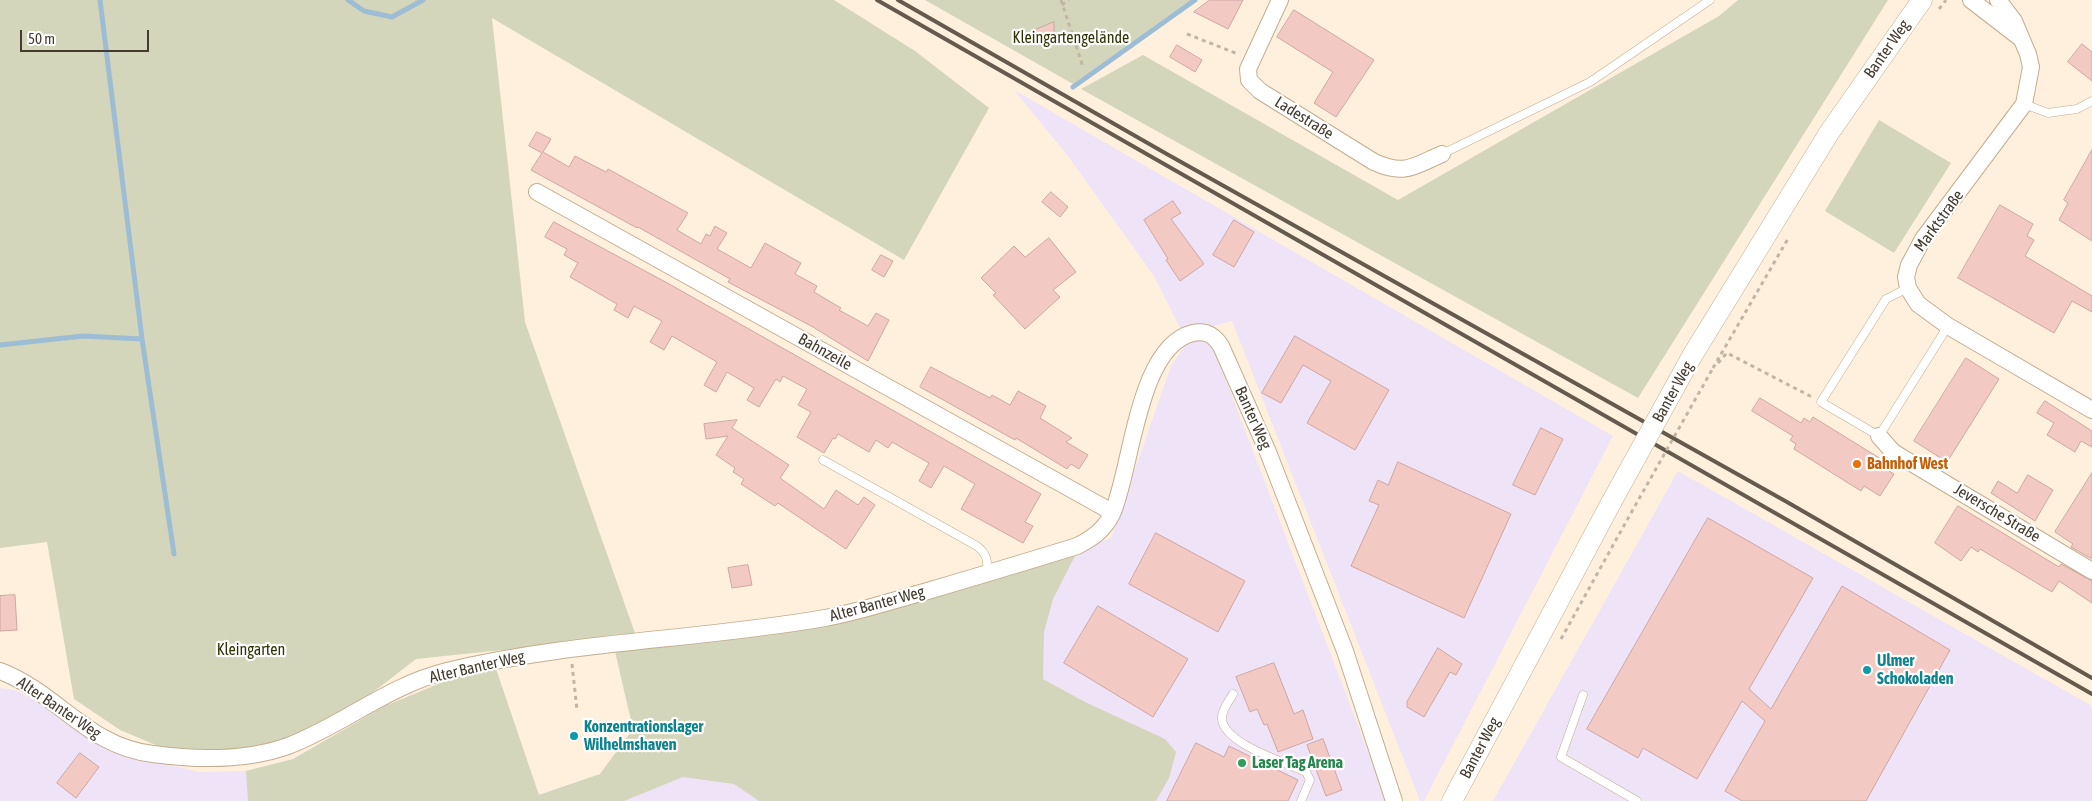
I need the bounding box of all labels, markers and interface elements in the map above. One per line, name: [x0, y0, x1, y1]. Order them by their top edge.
street label: Banter Weg: [1860, 16, 1914, 82]
scale bar: [22, 20, 151, 52]
park label: Kleingartengelände: [1013, 28, 1129, 48]
text: 50 m: [28, 30, 55, 47]
street label: Ladestraße: [1271, 93, 1337, 143]
street label: Marktstraße: [1910, 186, 1968, 256]
street label: Bahnzeile: [795, 329, 855, 375]
street label: Banter Weg: [1648, 358, 1698, 426]
street label: Banter Weg: [1231, 384, 1275, 452]
place label: Bahnhof West: [1867, 454, 1948, 474]
marker: Bahnhof West: [1851, 458, 1863, 470]
street label: Jeversche Straße: [1950, 480, 2044, 546]
street label: Alter Banter Weg: [827, 582, 927, 626]
park label: Kleingarten: [217, 640, 285, 660]
street label: Alter Banter Weg: [427, 647, 527, 687]
place label: Ulmer Schokoladen: [1877, 651, 1953, 689]
marker: Ulmer Schokoladen: [1861, 664, 1873, 676]
street label: Alter Banter Weg: [13, 673, 105, 743]
street label: Banter Weg: [1456, 714, 1504, 782]
place label: Konzentrationslager Wilhelmshaven: [584, 717, 703, 755]
marker: Konzentrationslager Wilhelmshaven: [568, 730, 580, 742]
place label: Laser Tag Arena: [1252, 753, 1343, 773]
marker: Laser Tag Arena: [1236, 757, 1248, 769]

